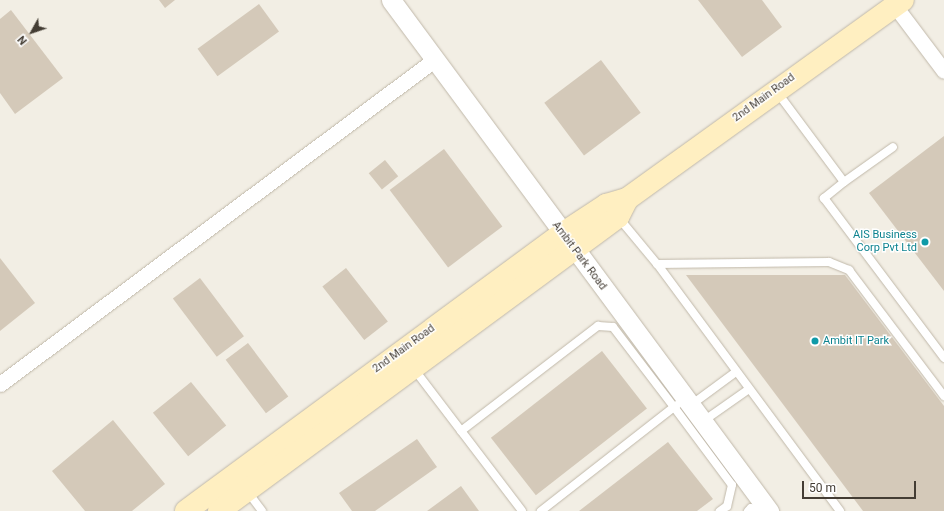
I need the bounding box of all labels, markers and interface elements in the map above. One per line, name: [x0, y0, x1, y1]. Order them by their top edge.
north arrow: [12, 12, 52, 52]
text: N: [15, 33, 30, 47]
street label: 2nd Main Road: [730, 71, 798, 125]
street label: Ambit Park Road: [549, 219, 609, 293]
place label: AIS Business Corp Pvt Ltd: [853, 229, 917, 255]
marker: AIS Business Corp Pvt Ltd: [920, 237, 930, 247]
street label: 2nd Main Road: [370, 322, 438, 376]
place label: Ambit IT Park: [823, 334, 889, 348]
marker: Ambit IT Park: [810, 336, 820, 346]
scale bar: [804, 473, 918, 499]
text: 50 m: [809, 481, 836, 495]

